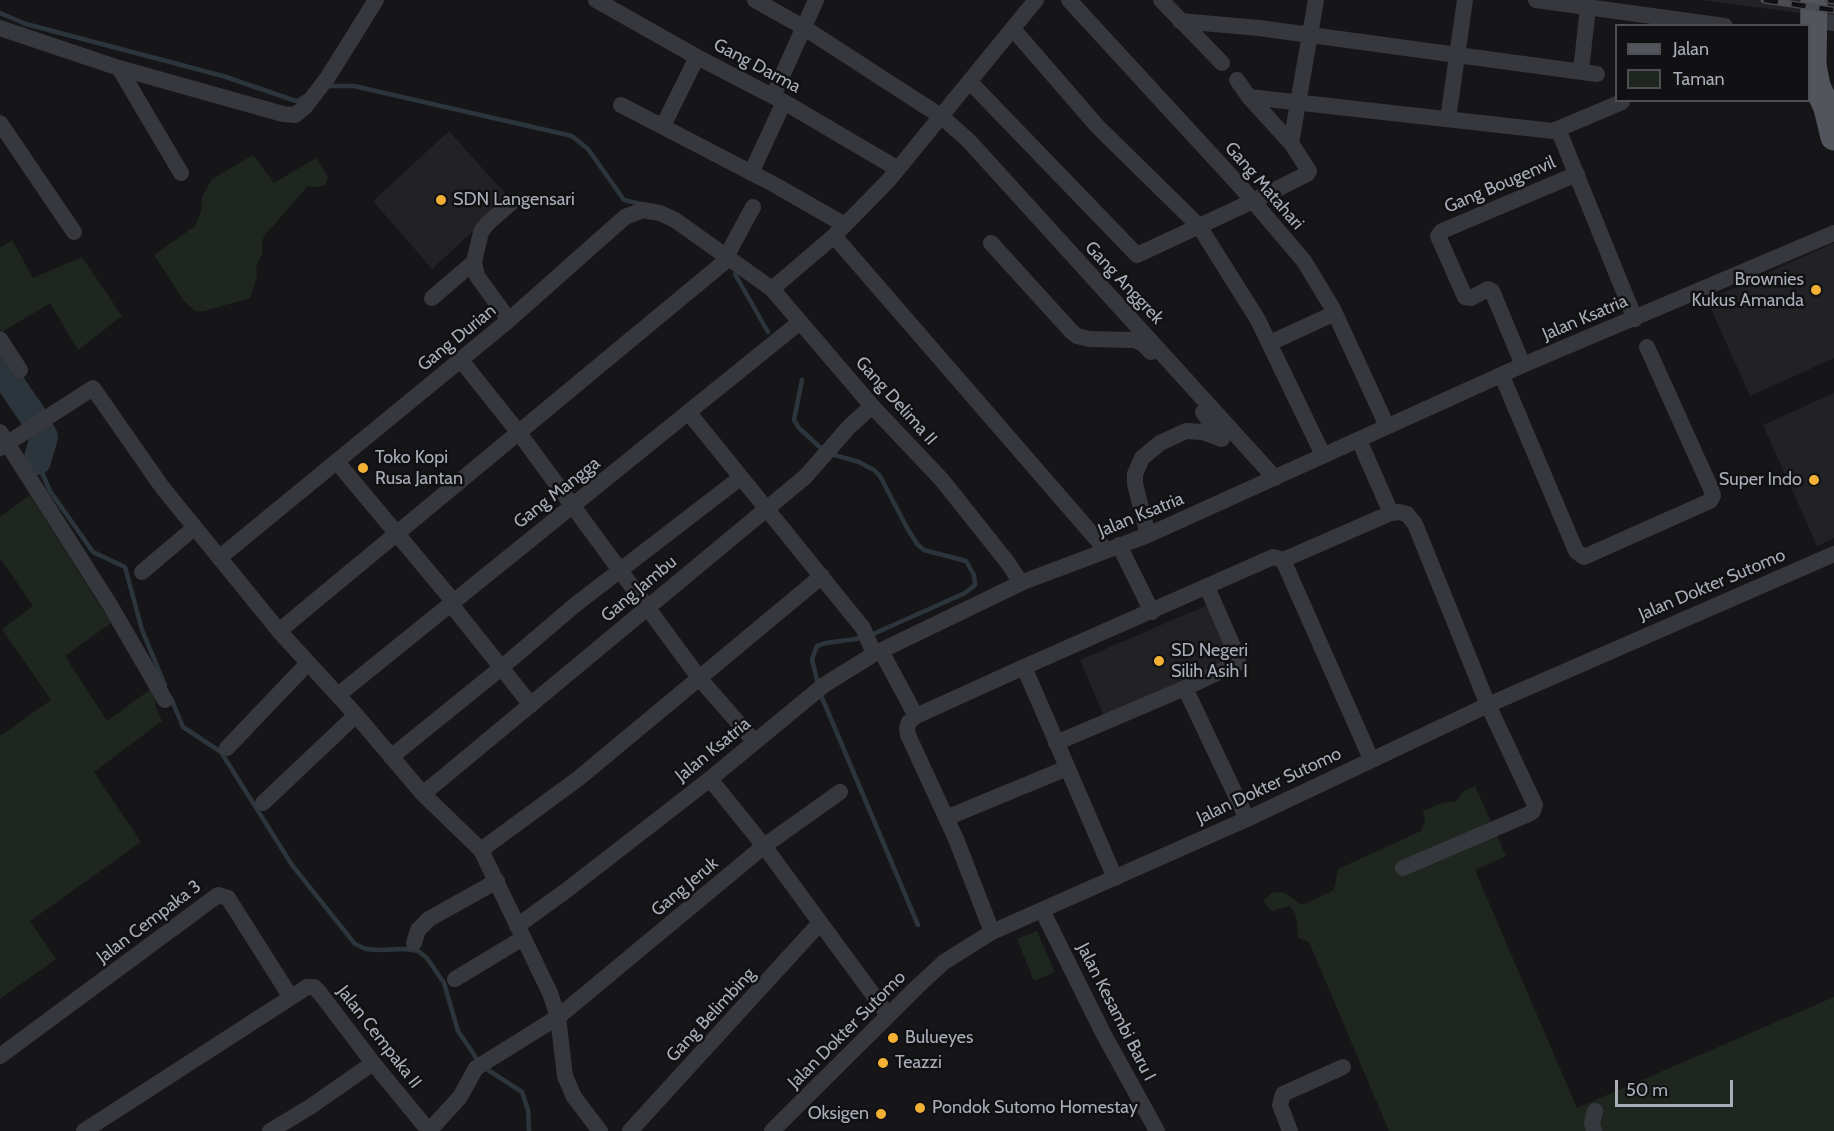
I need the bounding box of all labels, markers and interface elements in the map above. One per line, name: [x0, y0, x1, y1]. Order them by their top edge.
legend: [1615, 24, 1810, 102]
street label: Gang Darma: [710, 34, 804, 98]
text: Jalan: [1673, 38, 1709, 60]
text: Taman: [1673, 68, 1725, 90]
street label: Gang Matahari: [1220, 138, 1308, 234]
street label: Gang Bougenvil: [1441, 152, 1559, 218]
place label: SDN Langensari: [453, 189, 575, 211]
marker: SDN Langensari: [434, 193, 448, 207]
street label: Gang Anggrek: [1080, 237, 1168, 329]
place label: Brownies Kukus Amanda: [1692, 269, 1804, 312]
marker: Brownies Kukus Amanda: [1809, 283, 1823, 297]
street label: Jalan Ksatria: [1539, 290, 1631, 346]
street label: Gang Durian: [414, 300, 500, 376]
street label: Gang Delima II: [851, 352, 941, 450]
place label: Toko Kopi Rusa Jantan: [375, 447, 463, 490]
street label: Gang Mangga: [510, 453, 604, 533]
marker: Toko Kopi Rusa Jantan: [356, 461, 370, 475]
place label: Super Indo: [1719, 469, 1802, 491]
marker: Super Indo: [1807, 473, 1821, 487]
street label: Jalan Ksatria: [1095, 488, 1187, 542]
street label: Jalan Dokter Sutomo: [1635, 544, 1789, 626]
street label: Gang Jambu: [597, 551, 681, 627]
place label: SD Negeri Silih Asih I: [1171, 640, 1248, 682]
marker: SD Negeri Silih Asih I: [1152, 654, 1166, 668]
street label: Jalan Ksatria: [671, 713, 755, 787]
street label: Jalan Dokter Sutomo: [1193, 743, 1345, 829]
street label: Gang Jeruk: [647, 853, 723, 921]
street label: Jalan Cempaka 3: [93, 876, 205, 968]
street label: Jalan Kesambi Baru I: [1072, 940, 1160, 1084]
street label: Gang Belimbing: [662, 964, 760, 1066]
street label: Jalan Dokter Sutomo: [784, 967, 910, 1093]
street label: Jalan Cempaka II: [332, 981, 426, 1093]
place label: Bulueyes: [905, 1027, 973, 1049]
marker: Bulueyes: [886, 1031, 900, 1045]
place label: Teazzi: [895, 1052, 942, 1074]
marker: Teazzi: [876, 1056, 890, 1070]
scale bar: [1618, 1068, 1736, 1106]
text: 50 m: [1626, 1079, 1668, 1101]
place label: Pondok Sutomo Homestay: [932, 1097, 1138, 1119]
marker: Pondok Sutomo Homestay: [913, 1101, 927, 1115]
place label: Oksigen: [808, 1103, 869, 1125]
marker: Oksigen: [874, 1107, 888, 1121]

